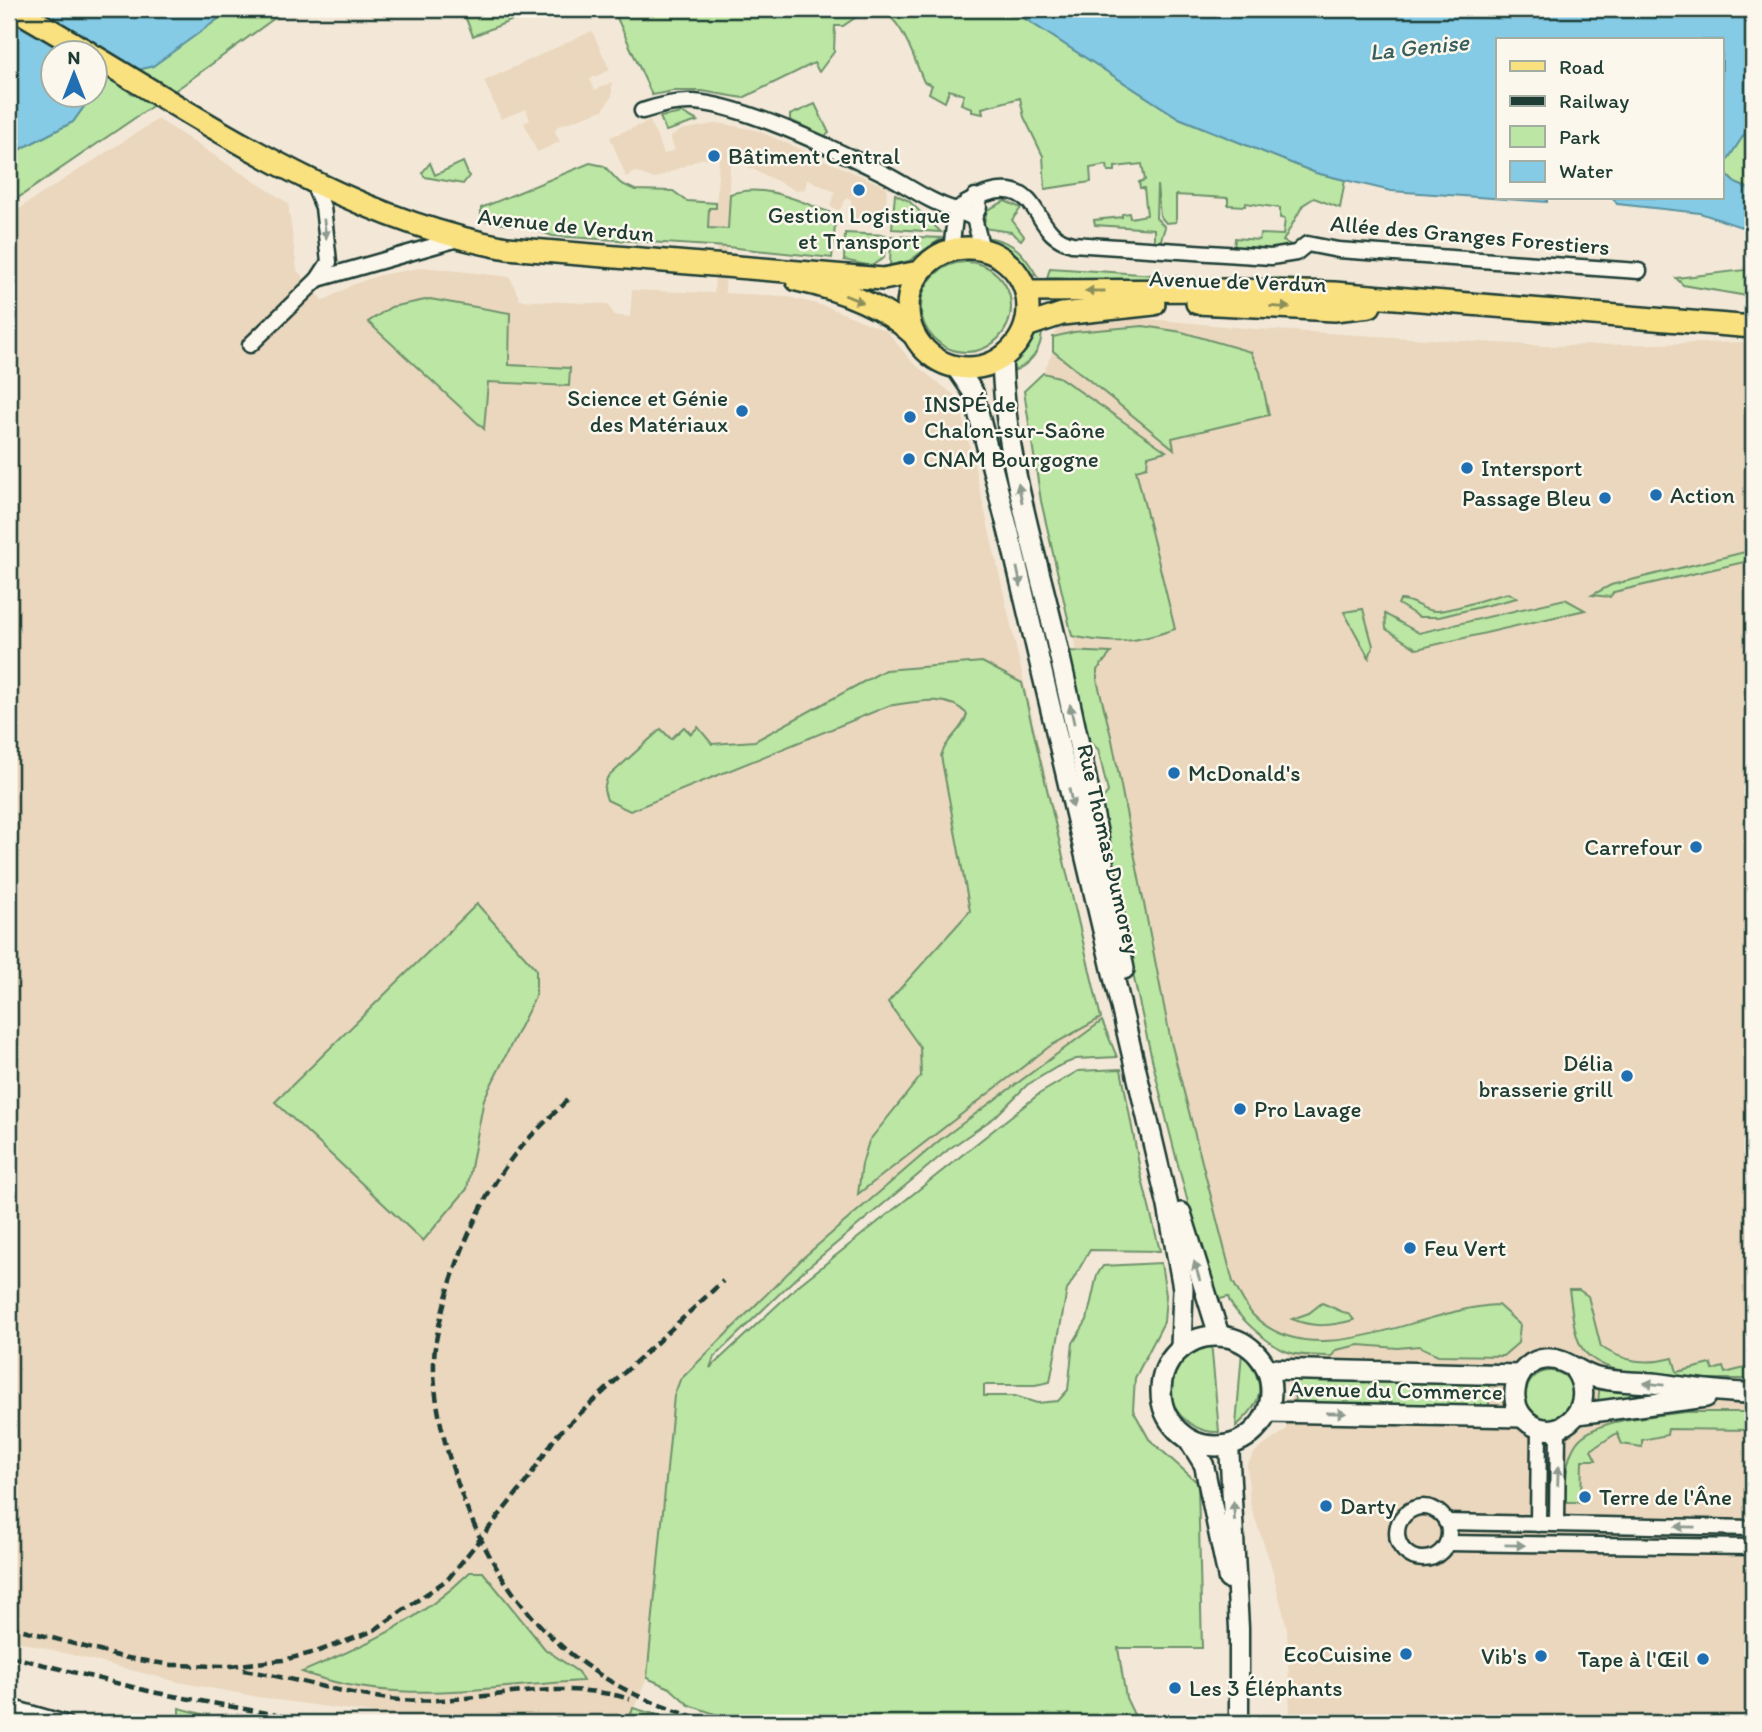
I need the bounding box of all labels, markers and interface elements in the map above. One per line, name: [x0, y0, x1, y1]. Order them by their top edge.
water label: La Genise: [1368, 27, 1472, 66]
north arrow: [38, 38, 108, 108]
legend: [1496, 38, 1724, 200]
text: N: [68, 46, 80, 69]
text: Road: [1559, 54, 1605, 79]
text: Railway: [1559, 88, 1629, 113]
text: Park: [1559, 124, 1601, 149]
place label: Bâtiment Central: [728, 142, 900, 170]
marker: Bâtiment Central: [706, 148, 722, 164]
text: Water: [1559, 158, 1613, 183]
marker: Gestion Logistique et Transport: [851, 182, 867, 198]
place label: Gestion Logistique et Transport: [768, 201, 950, 255]
street label: Avenue de Verdun: [476, 202, 656, 248]
street label: Allée des Granges Forestiers: [1329, 209, 1611, 261]
one-way arrow: [320, 218, 331, 240]
street label: Avenue de Verdun: [1149, 264, 1327, 298]
one-way arrow: [1084, 285, 1106, 297]
one-way arrow: [843, 293, 864, 304]
one-way arrow: [1269, 302, 1291, 313]
place label: Science et Génie des Matériaux: [567, 384, 728, 438]
place label: INSPÉ de Chalon-sur-Saône: [924, 390, 1105, 444]
marker: Science et Génie des Matériaux: [734, 403, 750, 419]
marker: INSPÉ de Chalon-sur-Saône: [902, 409, 918, 425]
place label: CNAM Bourgogne: [923, 445, 1099, 473]
marker: CNAM Bourgogne: [901, 451, 917, 467]
place label: Intersport: [1481, 454, 1582, 482]
marker: Intersport: [1459, 460, 1475, 476]
place label: Action: [1670, 481, 1735, 509]
one-way arrow: [1014, 482, 1025, 504]
place label: Passage Bleu: [1462, 484, 1591, 512]
marker: Action: [1648, 487, 1664, 503]
marker: Passage Bleu: [1597, 490, 1613, 506]
one-way arrow: [1014, 566, 1025, 588]
one-way arrow: [1066, 703, 1077, 725]
street label: Rue Thomas Dumorey: [1071, 741, 1147, 957]
place label: McDonald's: [1188, 759, 1301, 787]
marker: McDonald's: [1166, 765, 1182, 781]
one-way arrow: [1066, 787, 1077, 809]
place label: Carrefour: [1584, 833, 1682, 861]
marker: Carrefour: [1688, 839, 1704, 855]
place label: Délia brasserie grill: [1478, 1049, 1613, 1103]
marker: Délia brasserie grill: [1619, 1068, 1635, 1084]
place label: Pro Lavage: [1254, 1095, 1362, 1123]
marker: Pro Lavage: [1232, 1101, 1248, 1117]
place label: Feu Vert: [1424, 1234, 1507, 1262]
marker: Feu Vert: [1402, 1240, 1418, 1256]
one-way arrow: [1192, 1260, 1202, 1281]
street label: Avenue du Commerce: [1289, 1374, 1503, 1406]
one-way arrow: [1642, 1378, 1664, 1389]
one-way arrow: [1325, 1407, 1347, 1419]
one-way arrow: [1553, 1465, 1564, 1487]
place label: Terre de l'Âne: [1599, 1483, 1732, 1511]
marker: Terre de l'Âne: [1577, 1489, 1593, 1505]
place label: Darty: [1340, 1492, 1396, 1520]
marker: Darty: [1318, 1498, 1334, 1514]
one-way arrow: [1228, 1500, 1239, 1522]
one-way arrow: [1674, 1521, 1696, 1532]
one-way arrow: [1505, 1539, 1527, 1550]
place label: EcoCuisine: [1283, 1640, 1392, 1668]
place label: Vib's: [1481, 1642, 1527, 1670]
place label: Tape à l'Œil: [1578, 1645, 1689, 1673]
marker: EcoCuisine: [1398, 1646, 1414, 1662]
marker: Vib's: [1533, 1648, 1549, 1664]
marker: Tape à l'Œil: [1695, 1651, 1711, 1667]
place label: Les 3 Éléphants: [1189, 1674, 1343, 1702]
marker: Les 3 Éléphants: [1167, 1680, 1183, 1696]

